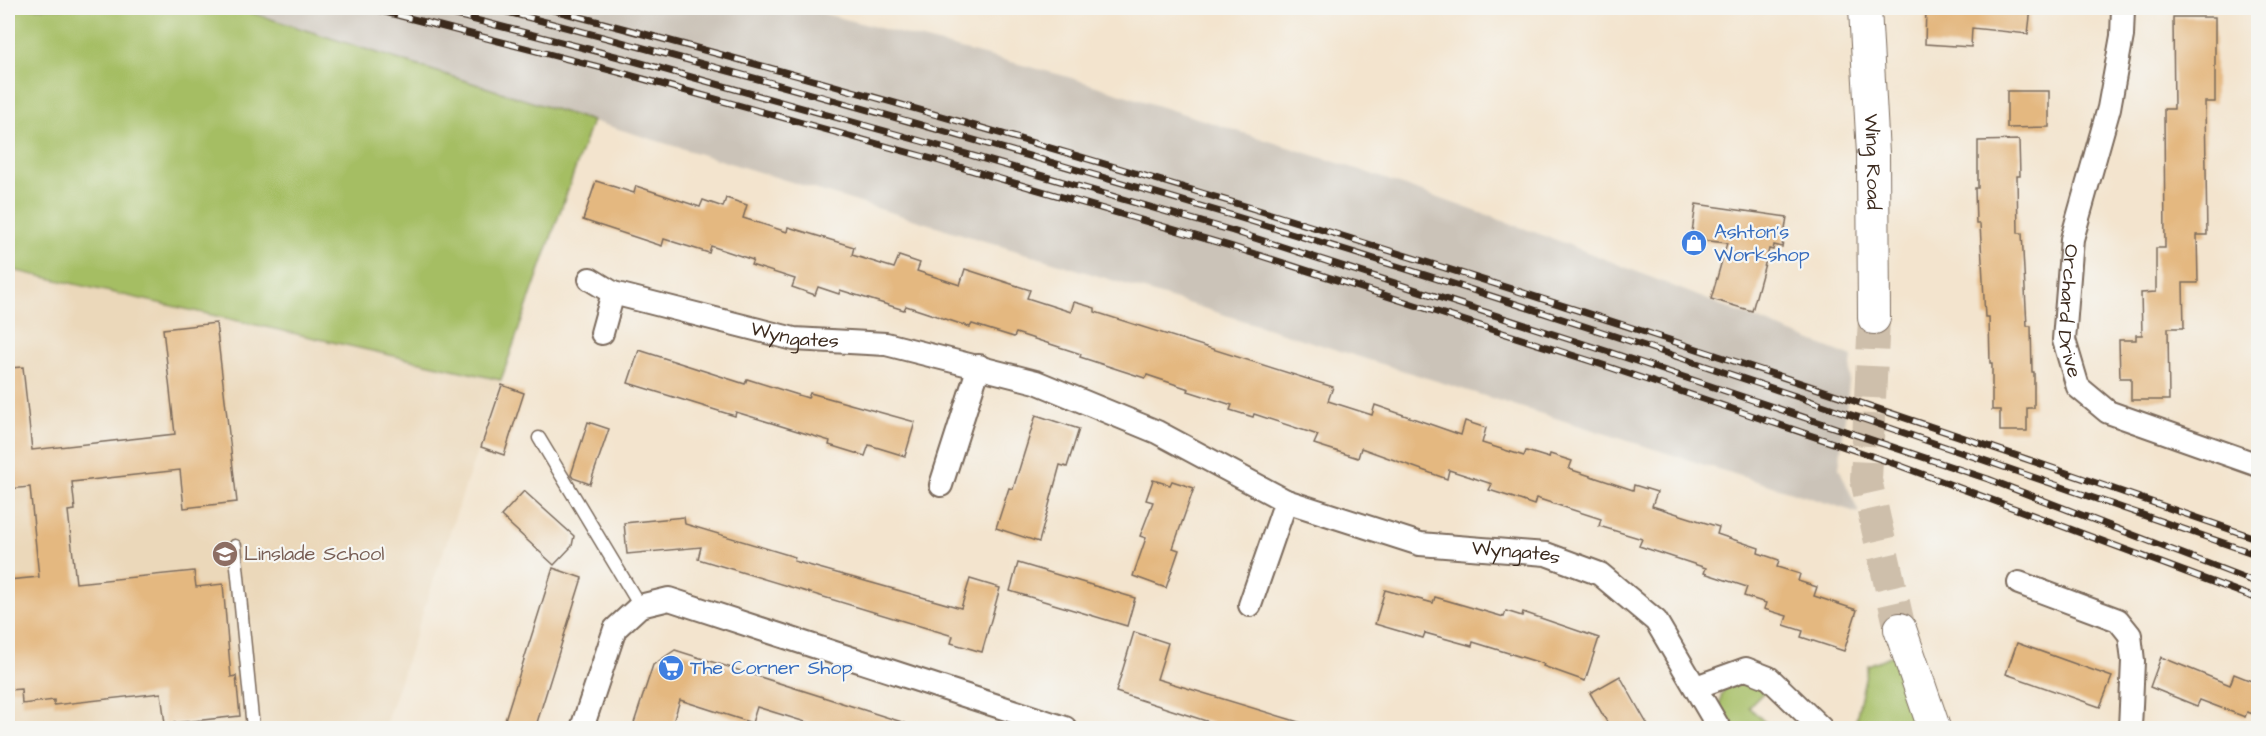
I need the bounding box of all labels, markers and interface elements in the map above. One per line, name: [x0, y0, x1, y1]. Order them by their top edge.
street label: Wing Road: [1857, 113, 1887, 210]
place label: Ashton's Workshop: [1714, 218, 1810, 269]
shop icon: Ashton's Workshop: [1679, 228, 1709, 258]
street label: Orchard Drive: [2050, 243, 2089, 381]
street label: Wyngates: [748, 315, 840, 355]
street label: Wyngates: [1471, 534, 1565, 572]
school or university icon: Linslade School: [210, 539, 240, 569]
place label: Linslade School: [244, 540, 384, 568]
supermarket icon: The Corner Shop: [656, 653, 686, 683]
place label: The Corner Shop: [690, 654, 853, 682]

